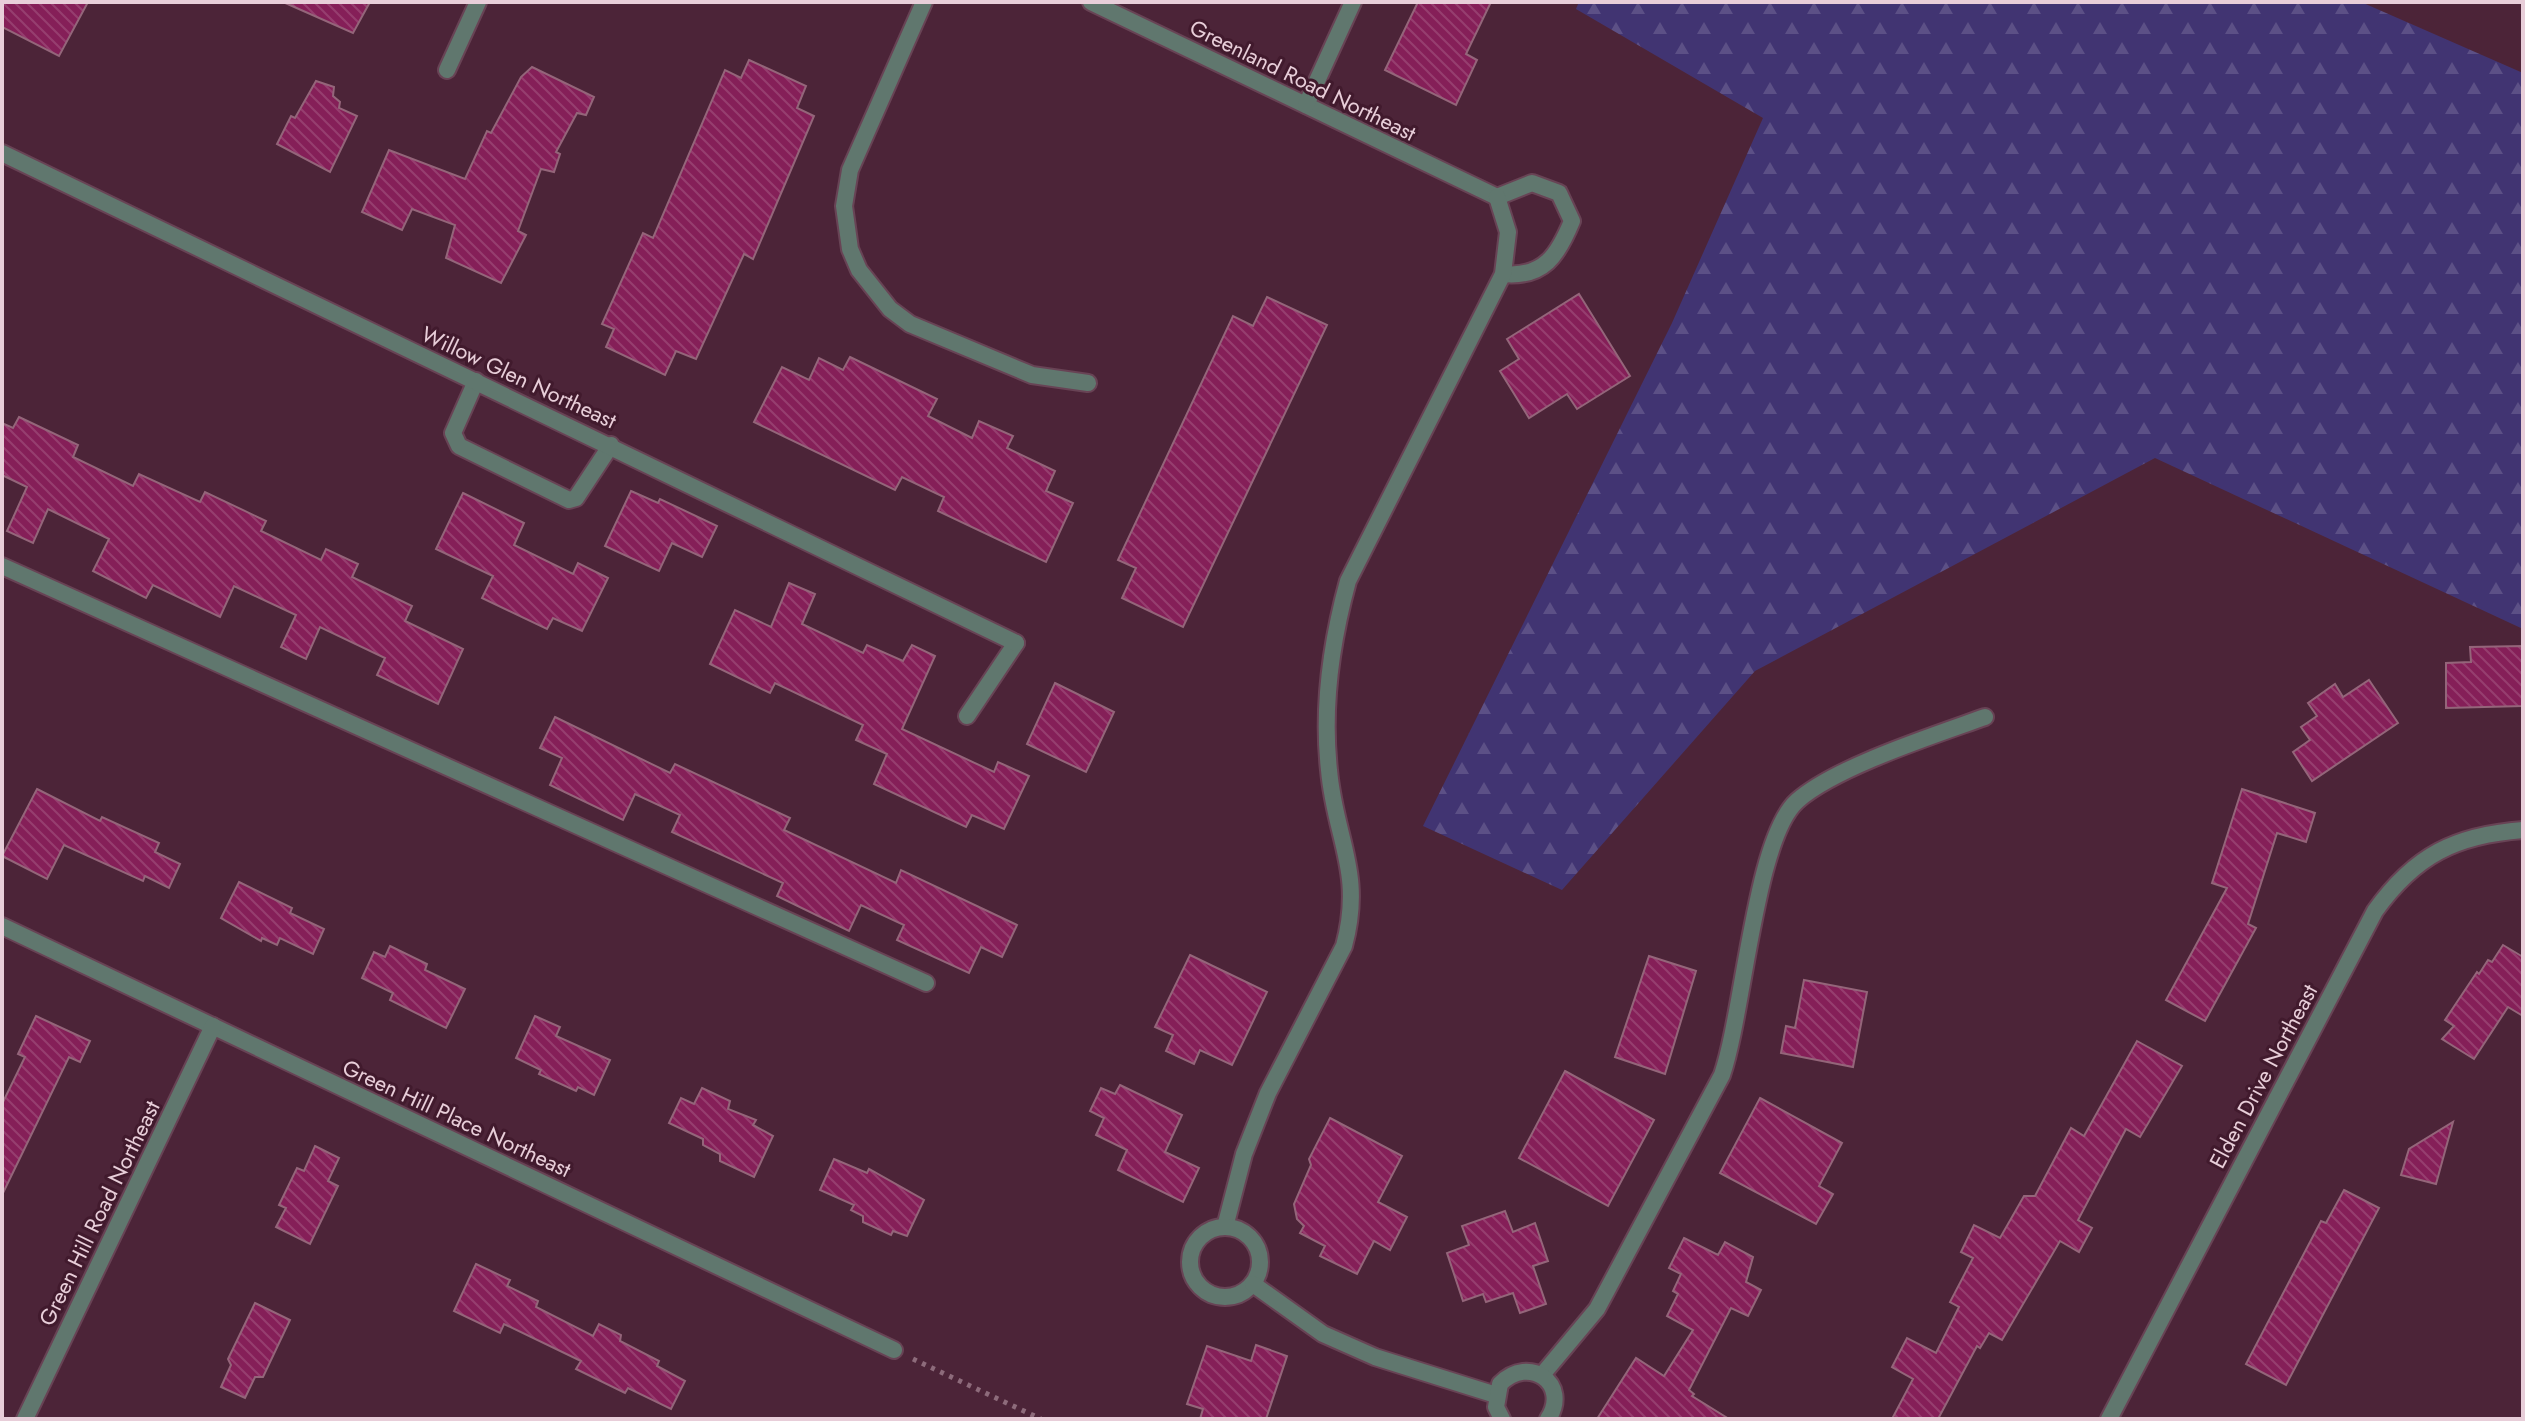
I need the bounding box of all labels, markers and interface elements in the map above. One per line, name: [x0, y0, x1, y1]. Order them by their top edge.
street label: Greenland Road Northeast: [1184, 11, 1422, 149]
street label: Willow Glen Northeast: [416, 318, 622, 437]
street label: Elden Drive Northeast: [2201, 978, 2325, 1174]
street label: Green Hill Place Northeast: [337, 1051, 577, 1185]
street label: Green Hill Road Northeast: [31, 1094, 168, 1331]

